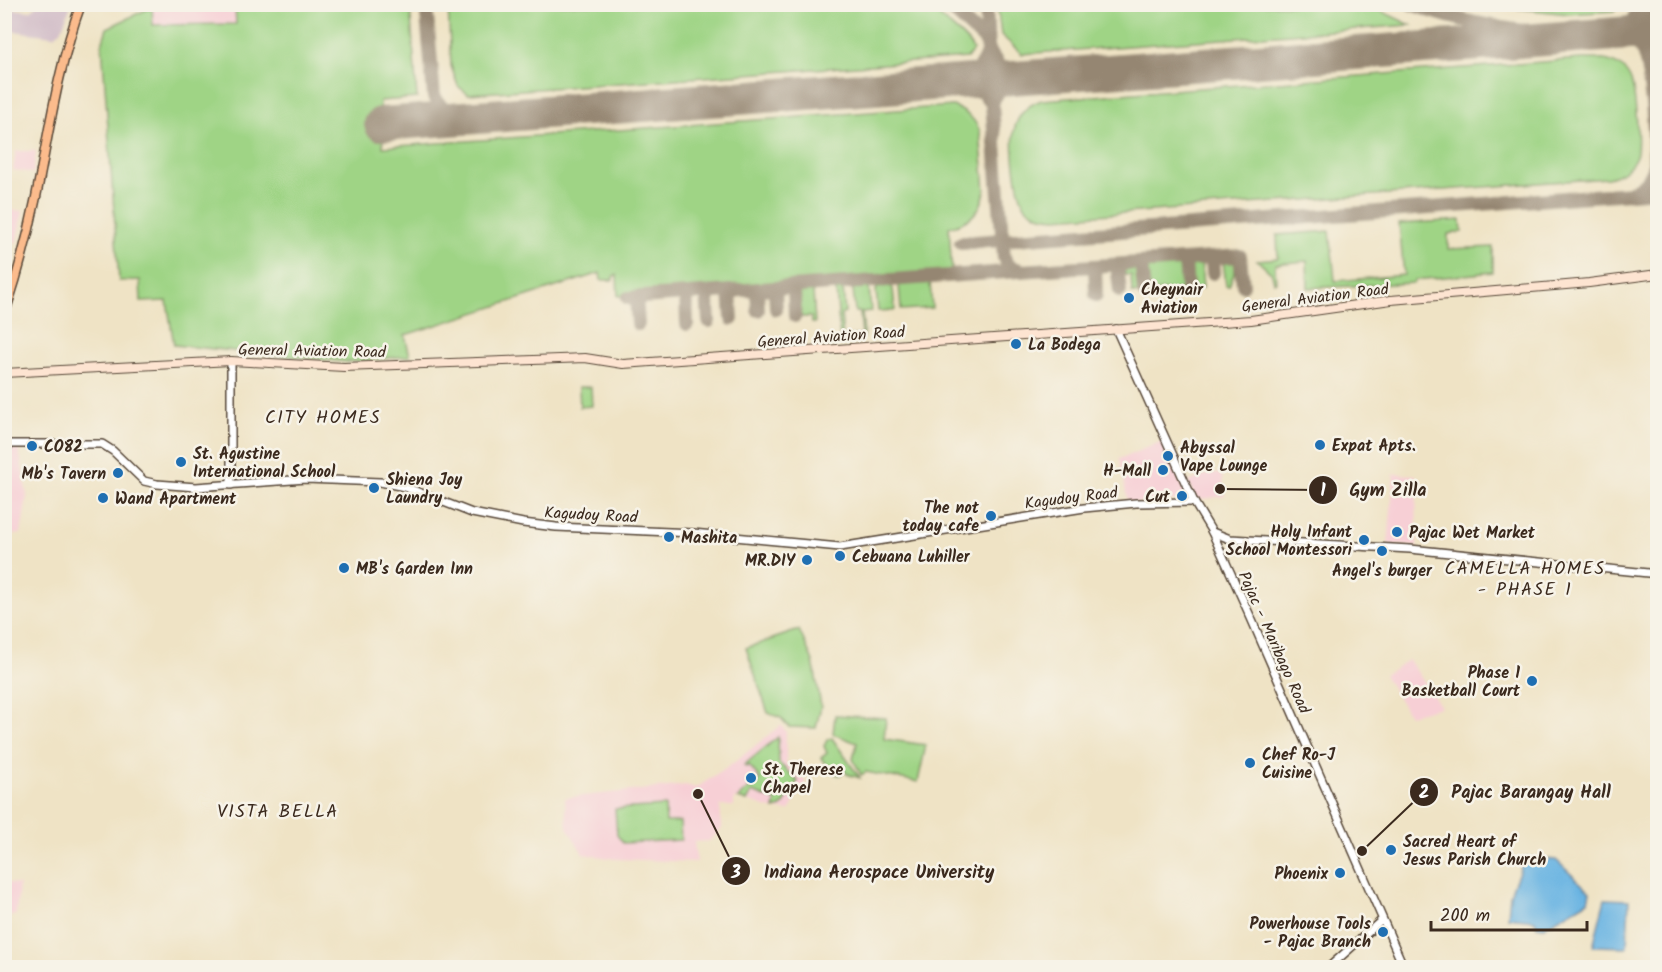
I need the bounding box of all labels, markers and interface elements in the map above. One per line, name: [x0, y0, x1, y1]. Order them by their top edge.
street label: General Aviation Road: [1240, 277, 1391, 320]
place label: Cheynair Aviation: [1141, 278, 1204, 321]
marker: Cheynair Aviation: [1122, 291, 1136, 305]
street label: General Aviation Road: [756, 320, 907, 355]
place label: La Bodega: [1028, 333, 1101, 358]
marker: La Bodega: [1009, 337, 1023, 351]
street label: General Aviation Road: [238, 338, 387, 365]
district label: CITY HOMES: [265, 404, 381, 433]
place label: Expat Apts.: [1332, 434, 1416, 459]
place label: CO82: [44, 435, 83, 460]
place label: Abyssal Vape Lounge: [1180, 436, 1268, 479]
marker: Expat Apts.: [1313, 438, 1327, 452]
marker: CO82: [25, 439, 39, 453]
place label: St. Agustine International School: [193, 442, 336, 485]
marker: Abyssal Vape Lounge: [1161, 449, 1175, 463]
marker: St. Agustine International School: [174, 455, 188, 469]
place label: H-Mall: [1103, 459, 1152, 484]
place label: Mb's Tavern: [22, 462, 106, 487]
marker: H-Mall: [1156, 463, 1170, 477]
marker: Mb's Tavern: [111, 466, 125, 480]
place label: Shiena Joy Laundry: [386, 468, 463, 511]
callout: Gym Zilla: [1308, 472, 1439, 508]
text: 1: [1320, 477, 1326, 506]
text: Gym Zilla: [1350, 477, 1426, 506]
street label: Kagudoy Road: [1023, 480, 1120, 517]
marker: Shiena Joy Laundry: [367, 481, 381, 495]
place label: Cut: [1145, 485, 1171, 510]
place label: Wand Apartment: [115, 487, 237, 512]
marker: Cut: [1175, 489, 1189, 503]
marker: Wand Apartment: [96, 491, 110, 505]
place label: The not today cafe: [902, 496, 980, 539]
street label: Kagudoy Road: [544, 501, 639, 530]
marker: The not today cafe: [984, 509, 998, 523]
place label: Holy Infant School Montessori: [1226, 520, 1353, 563]
place label: Pajac Wet Market: [1409, 521, 1536, 546]
marker: Pajac Wet Market: [1390, 525, 1404, 539]
place label: Mashita: [681, 526, 737, 551]
marker: Mashita: [662, 530, 676, 544]
marker: Holy Infant School Montessori: [1357, 533, 1371, 547]
marker: Angel's burger: [1375, 544, 1389, 558]
place label: Cebuana Luhiller: [852, 545, 971, 570]
place label: MR.DIY: [745, 549, 796, 574]
marker: Cebuana Luhiller: [833, 549, 847, 563]
marker: MR.DIY: [800, 553, 814, 567]
district label: CAMELLA HOMES - PHASE 1: [1444, 555, 1606, 605]
place label: MB's Garden Inn: [356, 557, 473, 582]
place label: Angel's burger: [1332, 559, 1433, 584]
marker: MB's Garden Inn: [337, 561, 351, 575]
street label: Pajac - Maribago Road: [1231, 567, 1317, 719]
place label: Phase 1 Basketball Court: [1402, 661, 1521, 704]
marker: Phase 1 Basketball Court: [1525, 674, 1539, 688]
place label: Chef Ro-J Cuisine: [1262, 743, 1336, 786]
marker: Chef Ro-J Cuisine: [1243, 756, 1257, 770]
place label: St. Therese Chapel: [763, 758, 844, 801]
marker: St. Therese Chapel: [744, 771, 758, 785]
callout: Pajac Barangay Hall: [1409, 774, 1623, 810]
text: 2: [1419, 779, 1429, 808]
text: Pajac Barangay Hall: [1451, 779, 1611, 808]
district label: VISTA BELLA: [217, 798, 339, 827]
place label: Sacred Heart of Jesus Parish Church: [1403, 830, 1546, 873]
marker: Sacred Heart of Jesus Parish Church: [1384, 843, 1398, 857]
callout: Indiana Aerospace University: [721, 853, 1006, 889]
text: 3: [730, 859, 741, 888]
text: Indiana Aerospace University: [764, 859, 995, 888]
place label: Phoenix: [1274, 862, 1328, 887]
marker: Phoenix: [1333, 866, 1347, 880]
scale bar: [1431, 894, 1587, 932]
text: 200 m: [1440, 902, 1490, 931]
place label: Powerhouse Tools - Pajac Branch: [1249, 912, 1372, 955]
marker: Powerhouse Tools - Pajac Branch: [1376, 925, 1390, 939]

